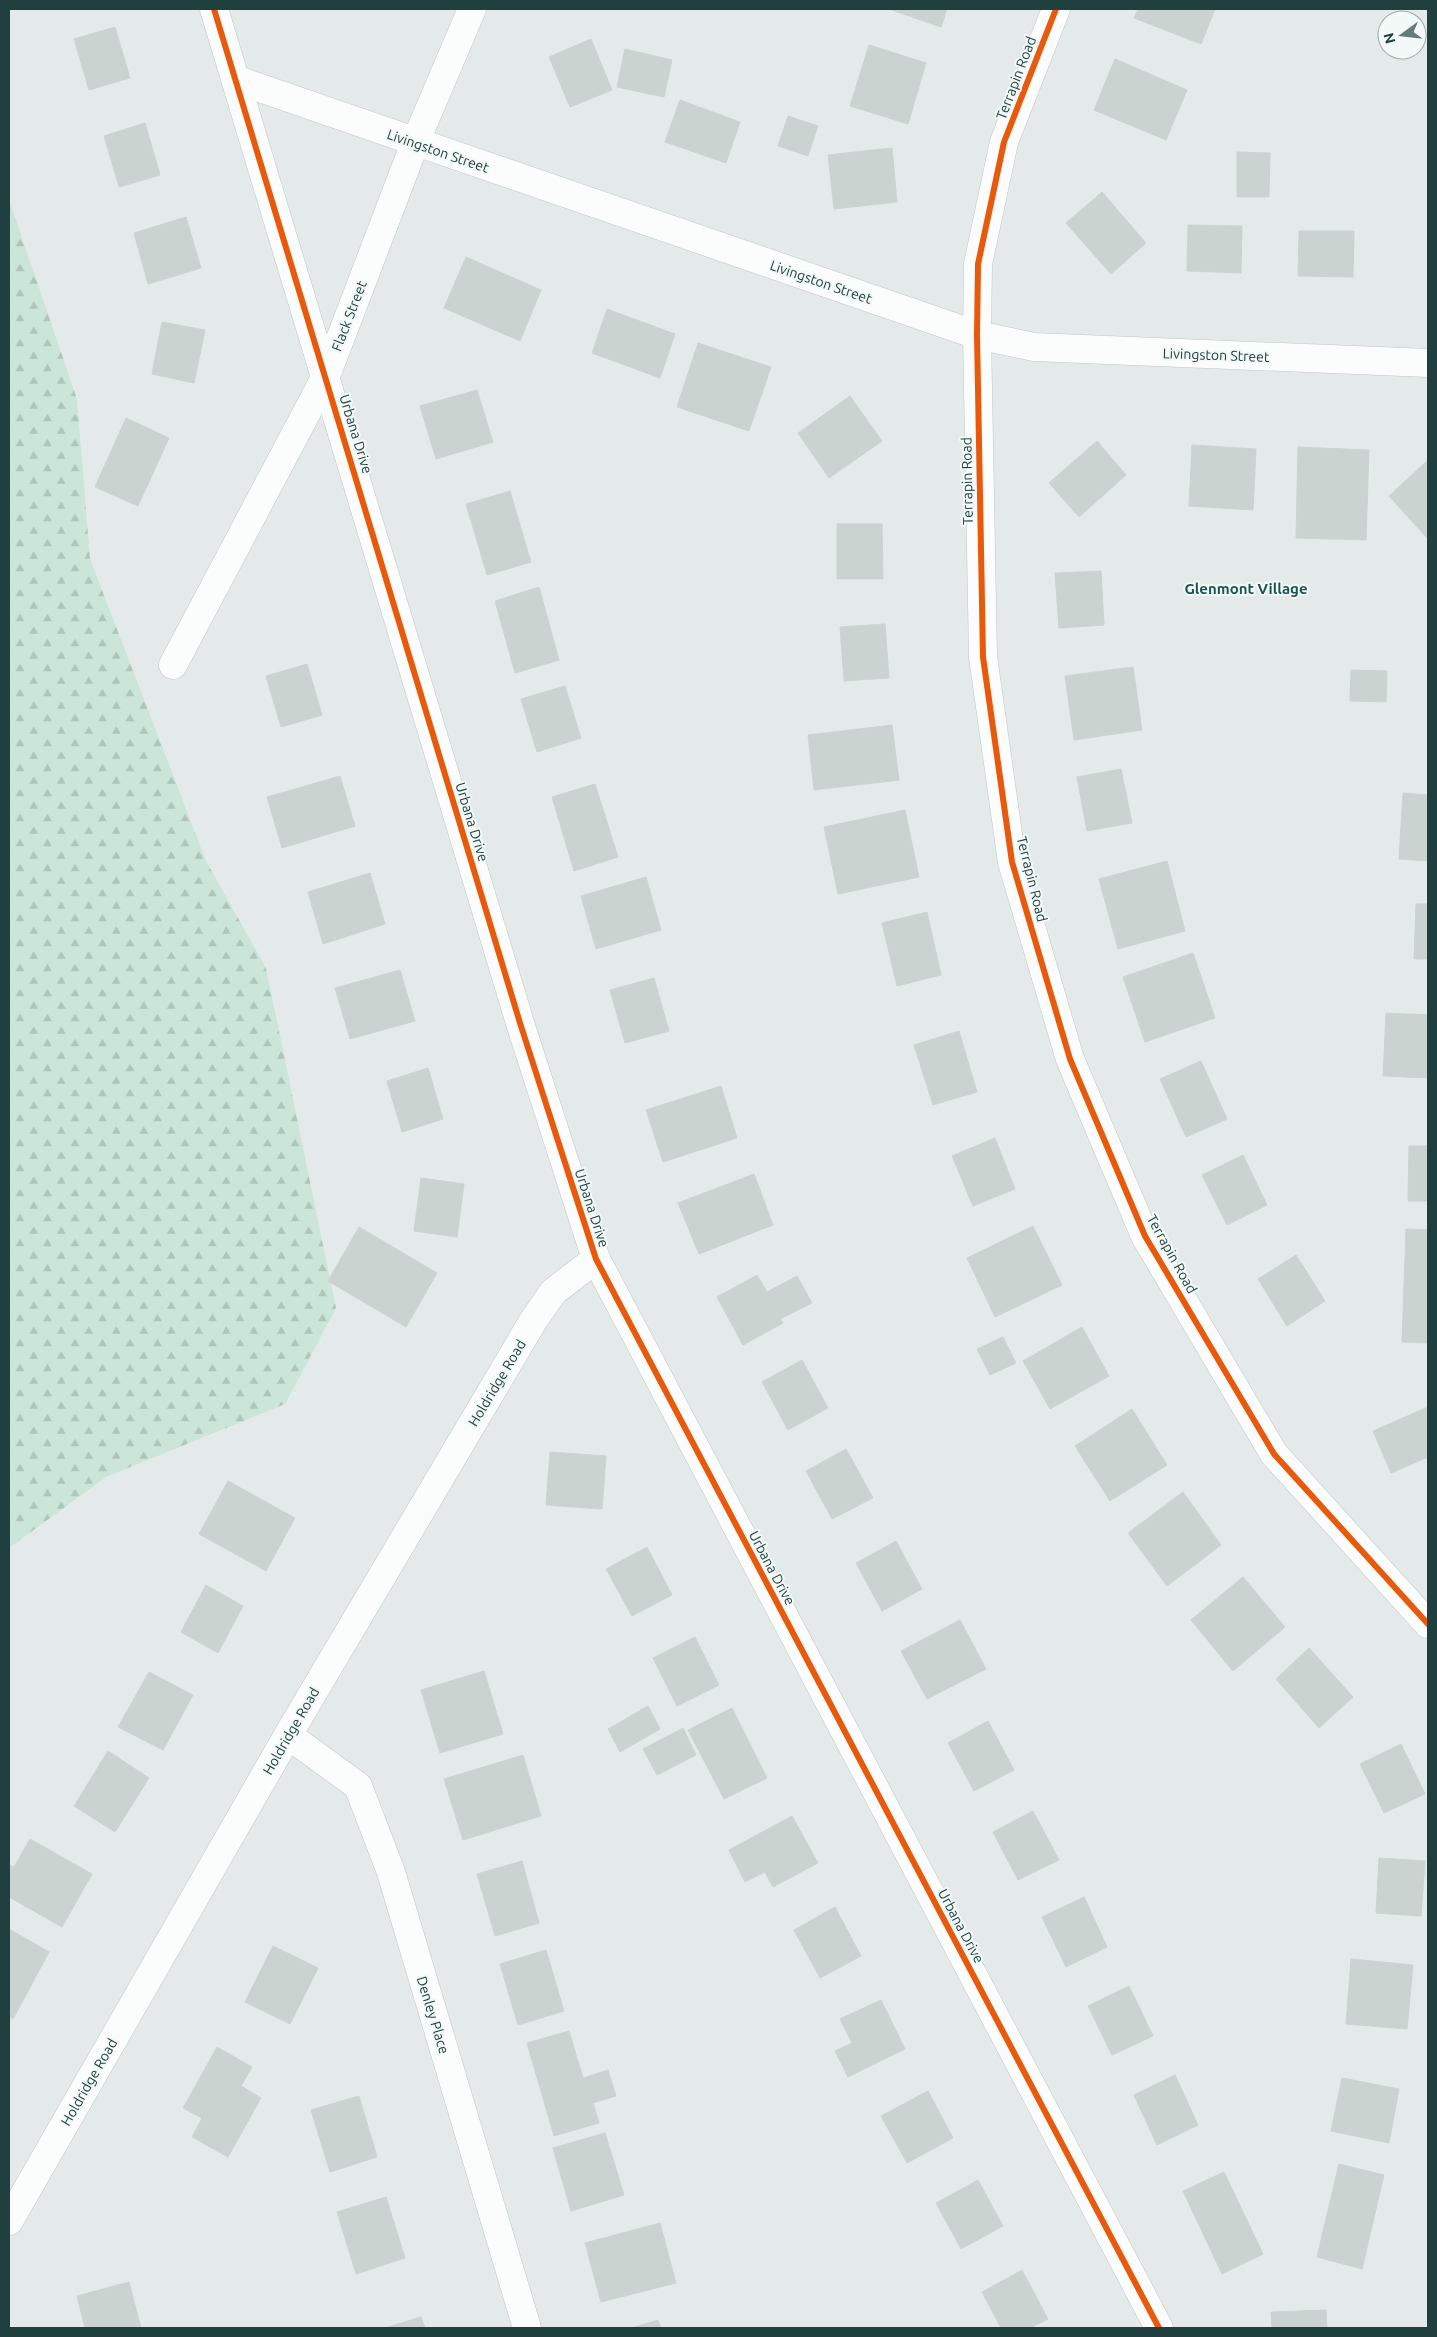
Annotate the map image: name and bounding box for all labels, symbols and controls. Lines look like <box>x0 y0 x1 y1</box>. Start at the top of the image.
north arrow <box>1377 10 1427 60</box>
text: N <box>1380 31 1399 45</box>
street label: Terrapin Road <box>993 34 1039 122</box>
street label: Livingston Street <box>385 126 492 176</box>
street label: Livingston Street <box>768 257 875 307</box>
street label: Flack Street <box>328 278 370 353</box>
street label: Livingston Street <box>1162 345 1270 365</box>
street label: Urbana Drive <box>336 393 376 475</box>
street label: Terrapin Road <box>958 437 976 525</box>
district label: Glenmont Village <box>1184 580 1308 597</box>
street label: Urbana Drive <box>452 781 492 863</box>
street label: Terrapin Road <box>1014 835 1050 923</box>
street label: Urbana Drive <box>572 1167 612 1249</box>
street label: Terrapin Road <box>1144 1212 1200 1296</box>
street label: Holdridge Road <box>465 1337 529 1429</box>
street label: Urbana Drive <box>746 1528 798 1608</box>
street label: Holdridge Road <box>260 1685 322 1777</box>
street label: Urbana Drive <box>935 1886 987 1966</box>
street label: Denley Place <box>414 1974 452 2056</box>
street label: Holdridge Road <box>58 2036 120 2128</box>

